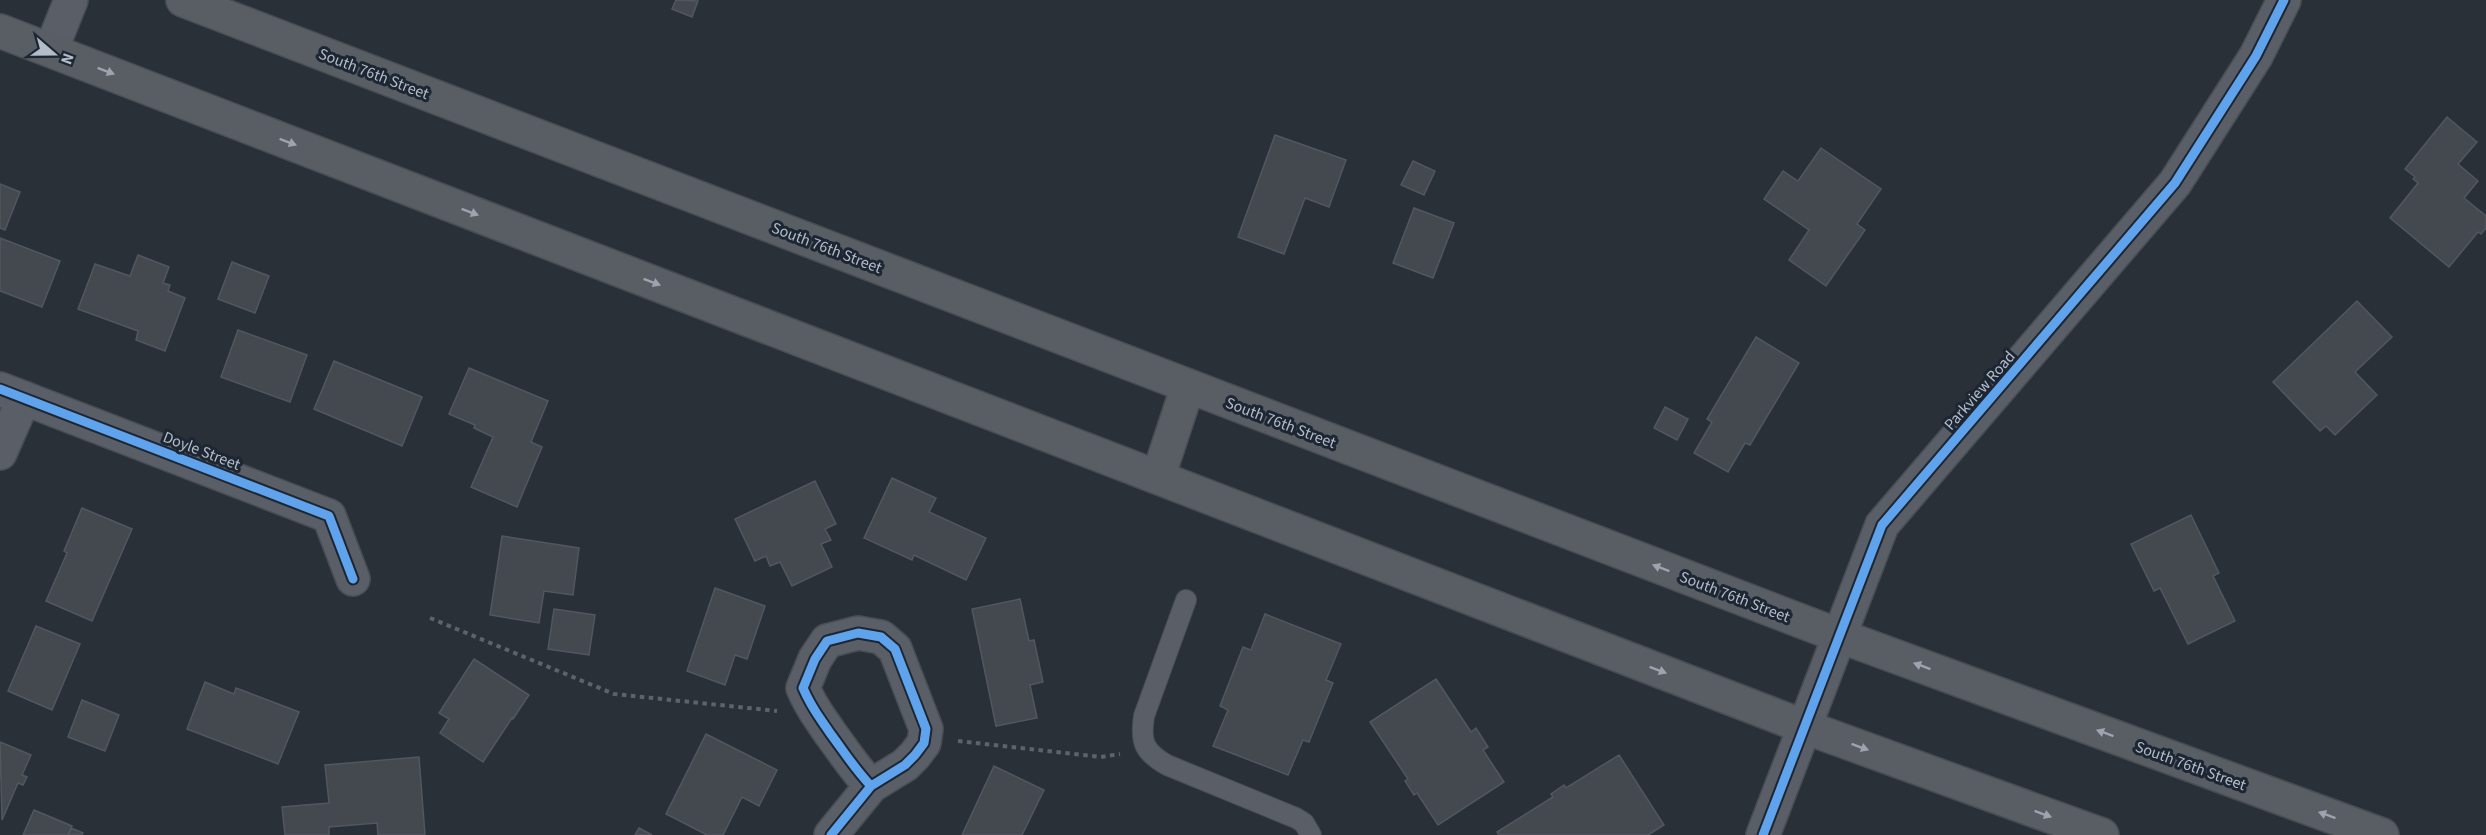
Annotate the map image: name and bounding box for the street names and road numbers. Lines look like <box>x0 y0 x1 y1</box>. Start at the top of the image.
street label: South 76th Street <box>315 43 433 105</box>
street label: South 76th Street <box>768 217 886 279</box>
street label: Parkview Road <box>1939 346 2020 435</box>
street label: South 76th Street <box>1222 392 1340 454</box>
street label: Doyle Street <box>160 426 244 476</box>
street label: South 76th Street <box>1676 566 1794 628</box>
street label: South 76th Street <box>2132 736 2250 796</box>

